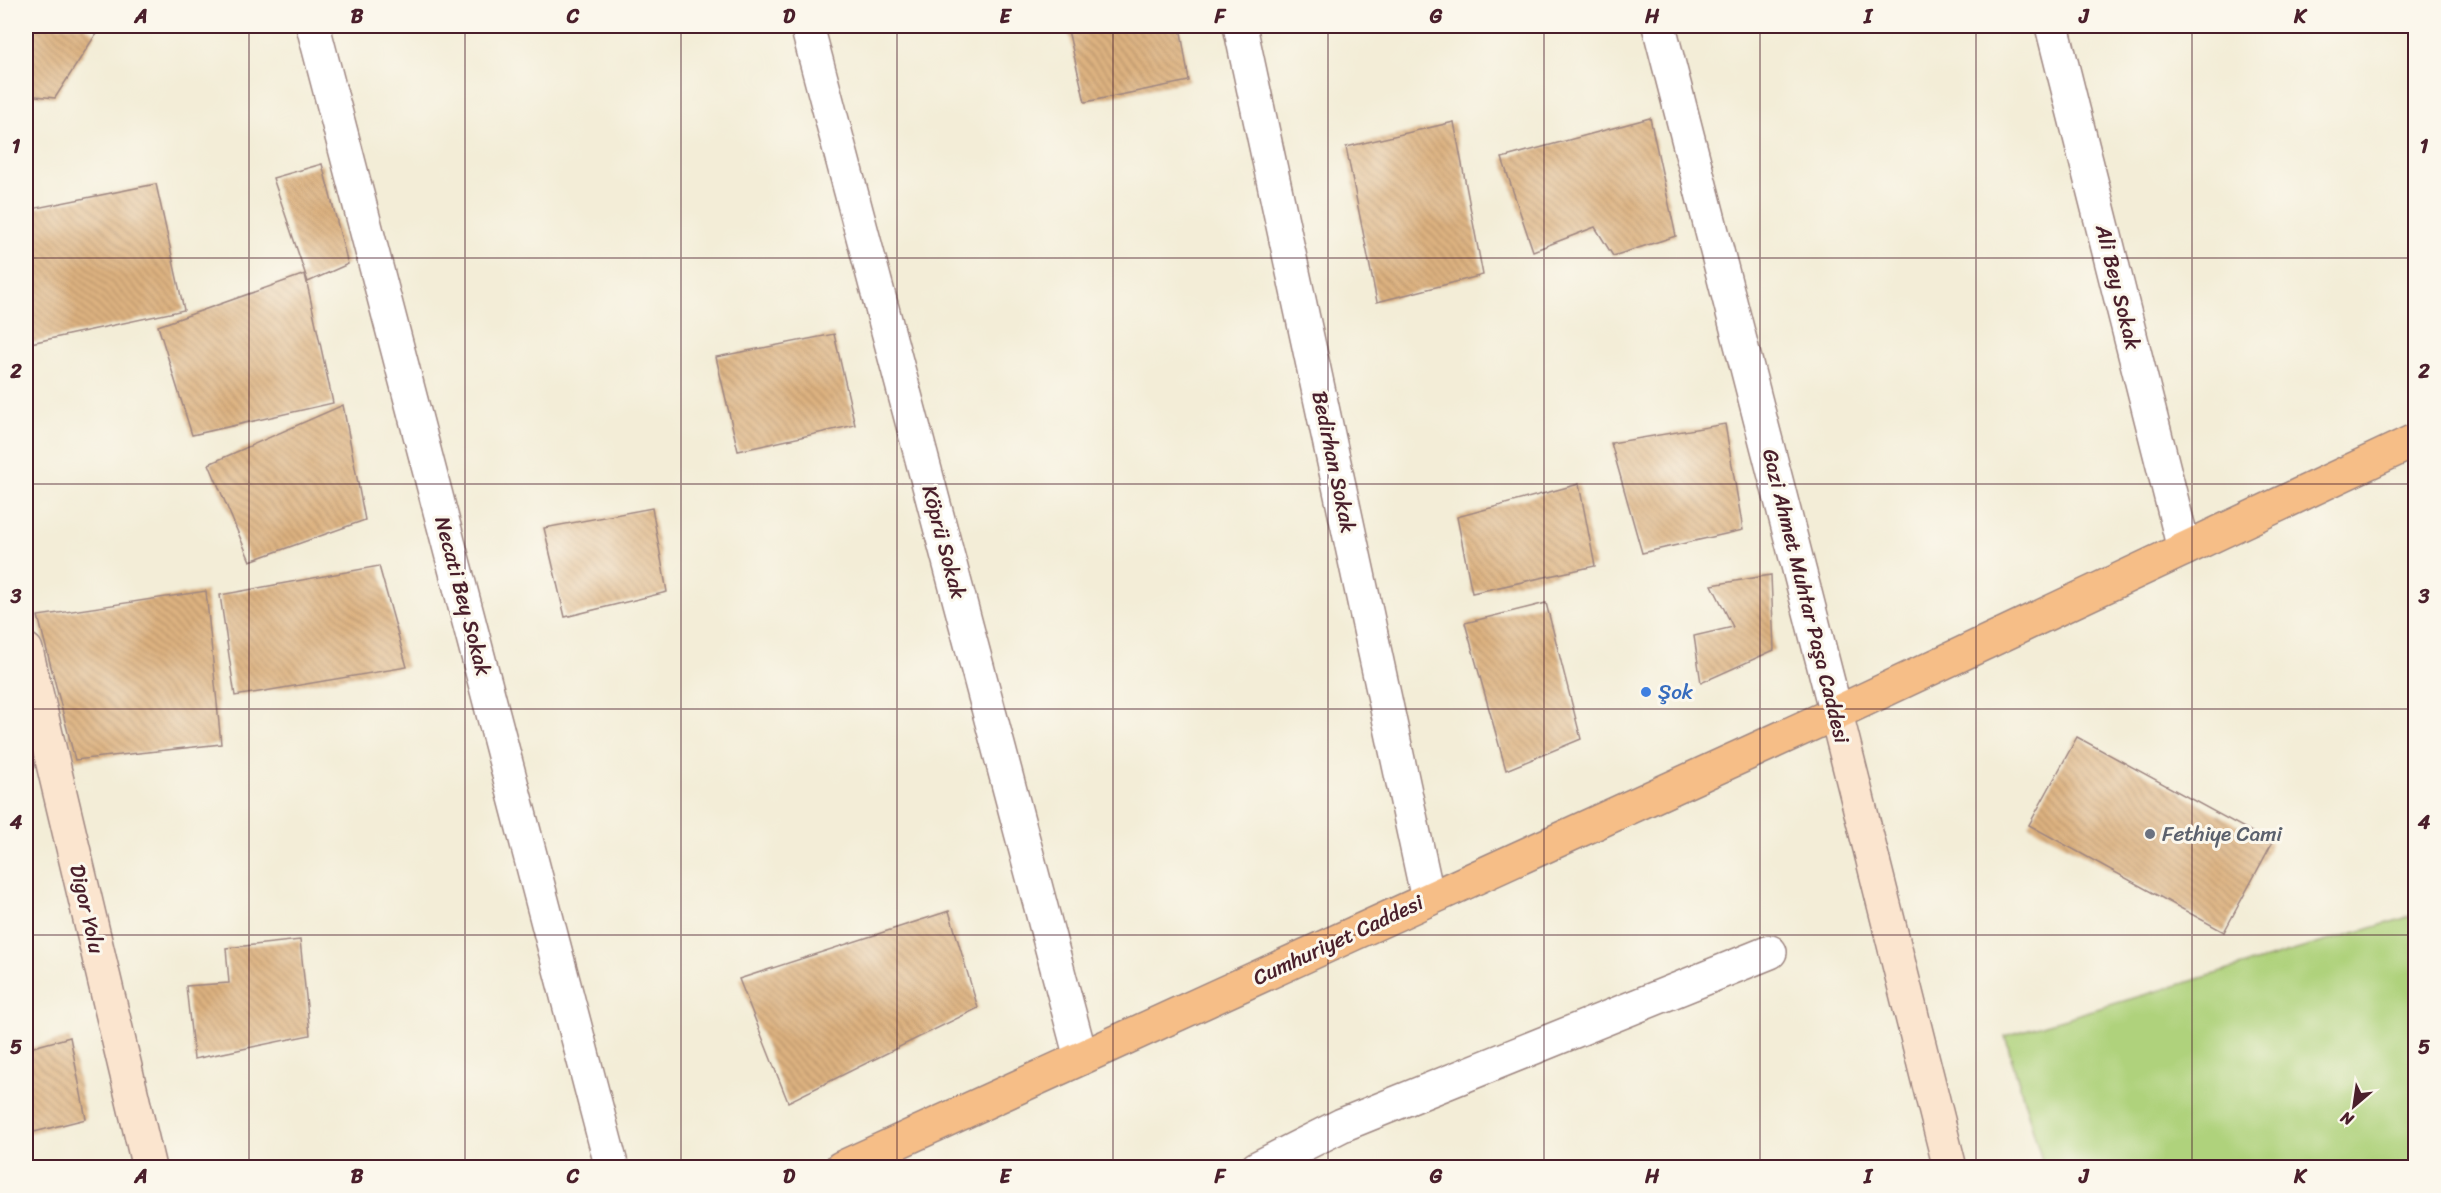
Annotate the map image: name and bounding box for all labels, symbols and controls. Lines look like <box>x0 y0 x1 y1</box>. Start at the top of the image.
text: A <box>133 0 148 34</box>
text: B <box>351 0 364 34</box>
text: C <box>566 0 580 34</box>
text: D <box>783 0 796 34</box>
text: E <box>999 0 1012 34</box>
text: F <box>1214 0 1227 34</box>
text: G <box>1429 0 1443 34</box>
text: H <box>1644 0 1660 34</box>
text: I <box>1863 0 1874 34</box>
text: J <box>2078 0 2090 34</box>
text: K <box>2293 0 2308 34</box>
text: 1 <box>12 129 21 164</box>
text: 1 <box>2420 129 2429 164</box>
street label: Ali Bey Sokak <box>2084 219 2152 354</box>
text: 2 <box>9 354 22 389</box>
text: 2 <box>2417 354 2430 389</box>
street label: Bedirhan Sokak <box>1300 387 1368 537</box>
street label: Gazi Ahmet Muhtar Paşa Caddesi <box>1751 445 1861 748</box>
street label: Köprü Sokak <box>911 481 978 604</box>
street label: Necati Bey Sokak <box>423 512 503 680</box>
text: 3 <box>10 579 22 614</box>
text: 3 <box>2418 579 2430 614</box>
place label: Şok <box>1658 673 1694 711</box>
marker: Şok <box>1639 685 1653 699</box>
text: 4 <box>9 805 23 840</box>
text: 4 <box>2417 805 2431 840</box>
place label: Fethiye Cami <box>2162 815 2283 853</box>
marker: Fethiye Cami <box>2143 827 2157 841</box>
street label: Digor Yolu <box>58 861 116 958</box>
street label: Cumhuriyet Caddesi <box>1246 883 1431 996</box>
text: 5 <box>10 1030 22 1065</box>
text: 5 <box>2418 1030 2430 1065</box>
north arrow <box>2324 1076 2384 1136</box>
text: N <box>2334 1103 2360 1135</box>
text: A <box>133 1159 148 1193</box>
text: B <box>351 1159 364 1193</box>
text: C <box>566 1159 580 1193</box>
text: D <box>783 1159 796 1193</box>
text: E <box>999 1159 1012 1193</box>
text: F <box>1214 1159 1227 1193</box>
text: G <box>1429 1159 1443 1193</box>
text: H <box>1644 1159 1660 1193</box>
text: I <box>1863 1159 1874 1193</box>
text: J <box>2078 1159 2090 1193</box>
text: K <box>2293 1159 2308 1193</box>

